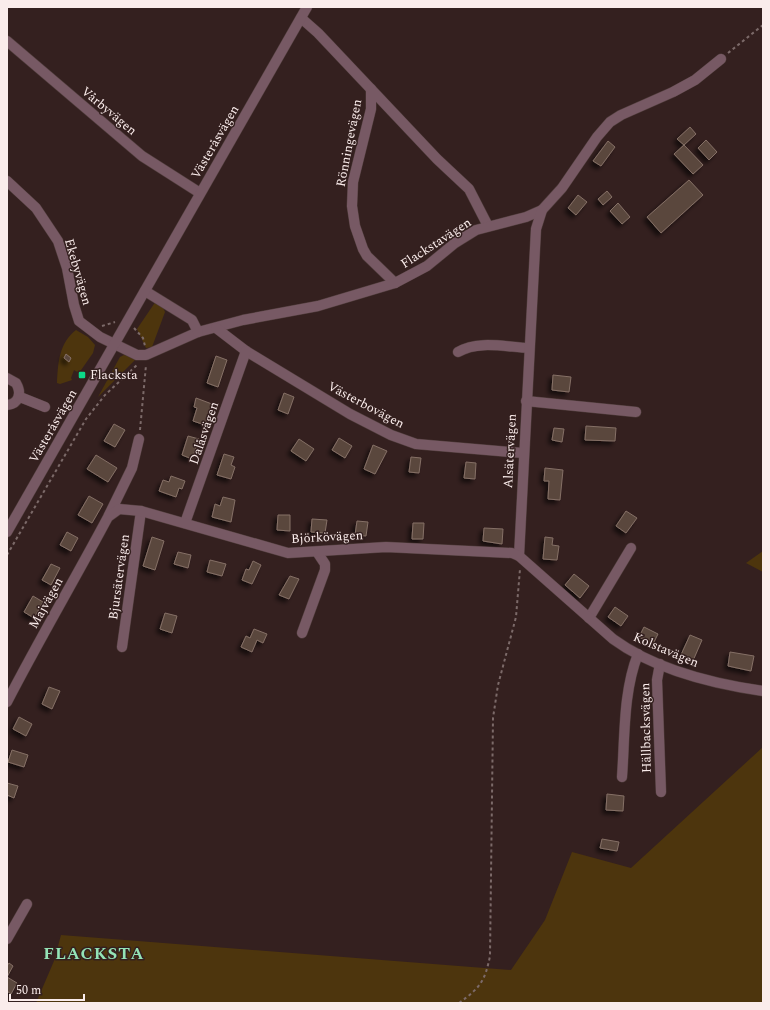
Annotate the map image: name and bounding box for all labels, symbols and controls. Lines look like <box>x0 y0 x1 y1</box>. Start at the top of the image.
street label: Vårbyvägen <box>77 82 142 141</box>
street label: Rönningevägen <box>331 97 367 189</box>
street label: Västeråsvägen <box>186 101 244 183</box>
street label: Flackstavägen <box>397 212 476 273</box>
street label: Ekebyvägen <box>59 236 97 308</box>
place label: Flacksta <box>90 365 138 385</box>
marker: Flacksta <box>77 370 87 380</box>
street label: Västerbovägen <box>324 376 408 434</box>
street label: Västeråsvägen <box>24 385 82 467</box>
street label: Dalåsvägen <box>184 398 224 467</box>
street label: Alsätervägen <box>498 413 522 489</box>
street label: Björkövägen <box>290 525 364 549</box>
street label: Bjursätervägen <box>103 532 135 621</box>
street label: Majvägen <box>24 573 69 632</box>
street label: Kolstavägen <box>630 627 702 673</box>
street label: Hällbacksvägen <box>635 682 657 773</box>
district label: FLACKSTA <box>43 941 145 967</box>
scale bar <box>10 976 84 1002</box>
text: 50 m <box>16 981 41 1000</box>

